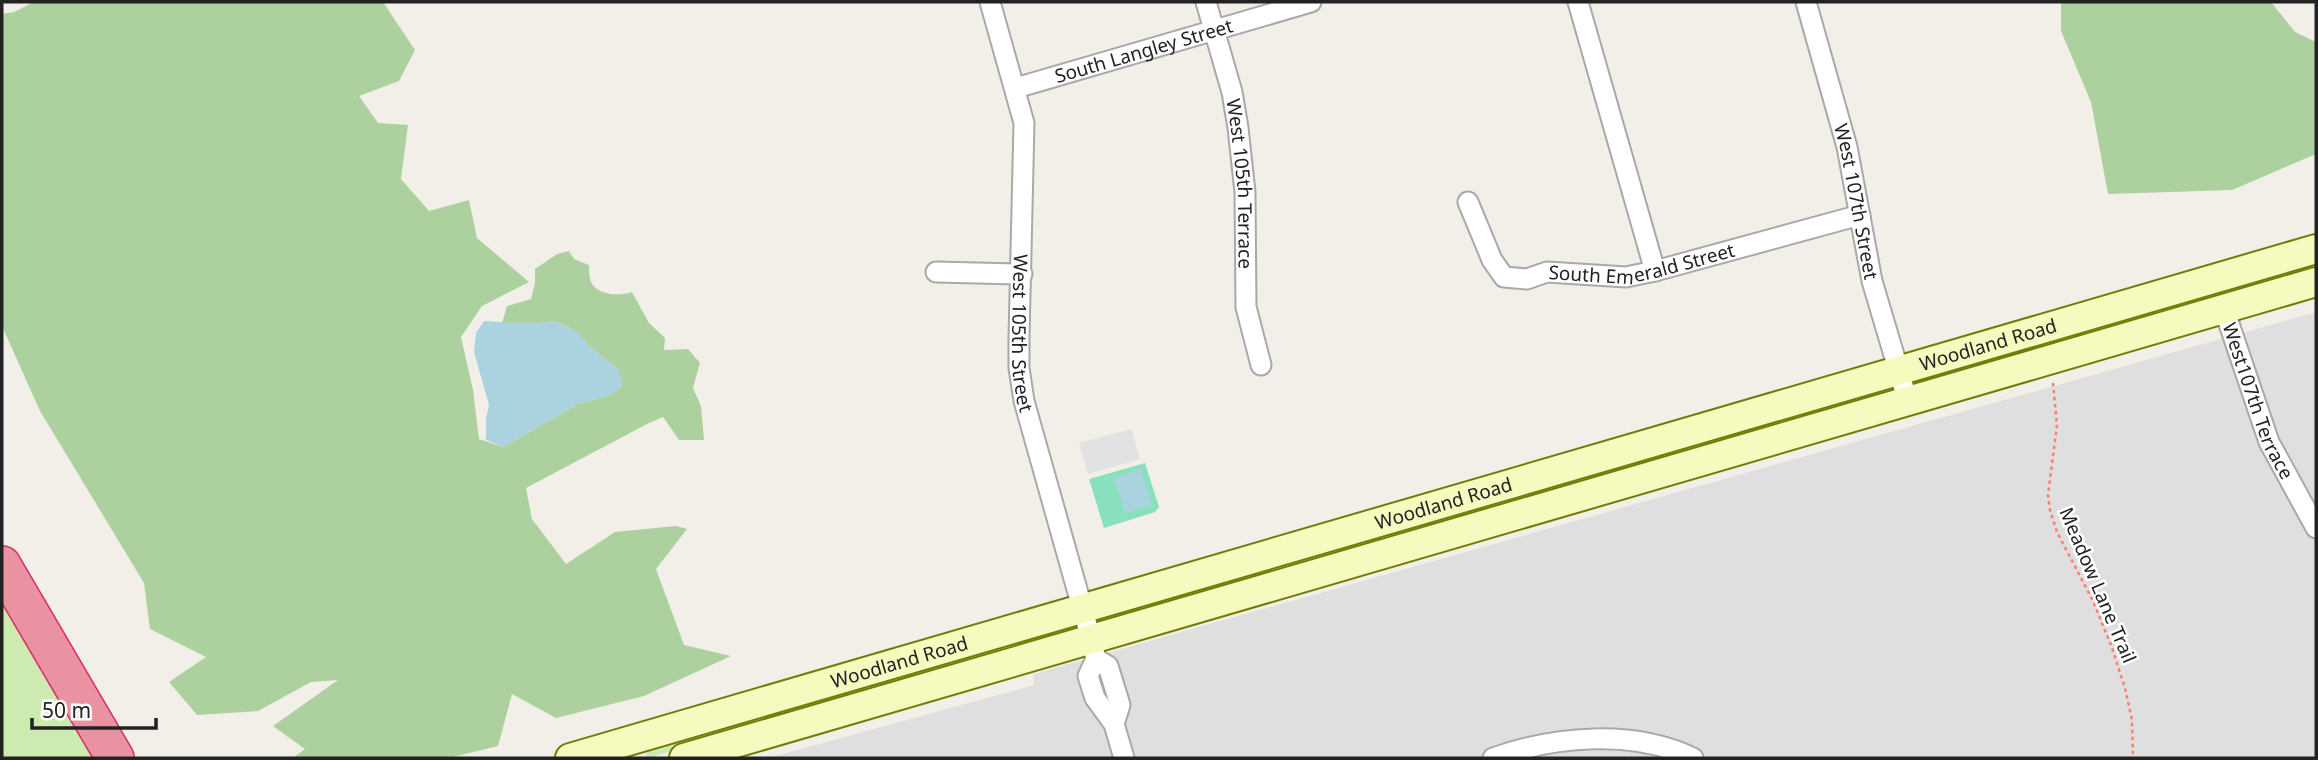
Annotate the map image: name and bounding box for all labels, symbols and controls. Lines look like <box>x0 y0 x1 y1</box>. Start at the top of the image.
street label: South Langley Street <box>1052 12 1236 89</box>
street label: West 105th Terrace <box>1220 97 1259 269</box>
street label: West 107th Street <box>1828 121 1884 282</box>
street label: South Emerald Street <box>1548 237 1738 290</box>
street label: West 105th Street <box>1006 254 1040 415</box>
street label: Woodland Road <box>1916 312 2060 377</box>
street label: West107th Terrace <box>2216 319 2300 484</box>
street label: Woodland Road <box>1372 471 1515 536</box>
street label: Meadow Lane Trail <box>2053 503 2143 667</box>
street label: Woodland Road <box>828 630 971 694</box>
scale bar <box>32 686 156 730</box>
text: 50 m <box>42 696 91 724</box>

